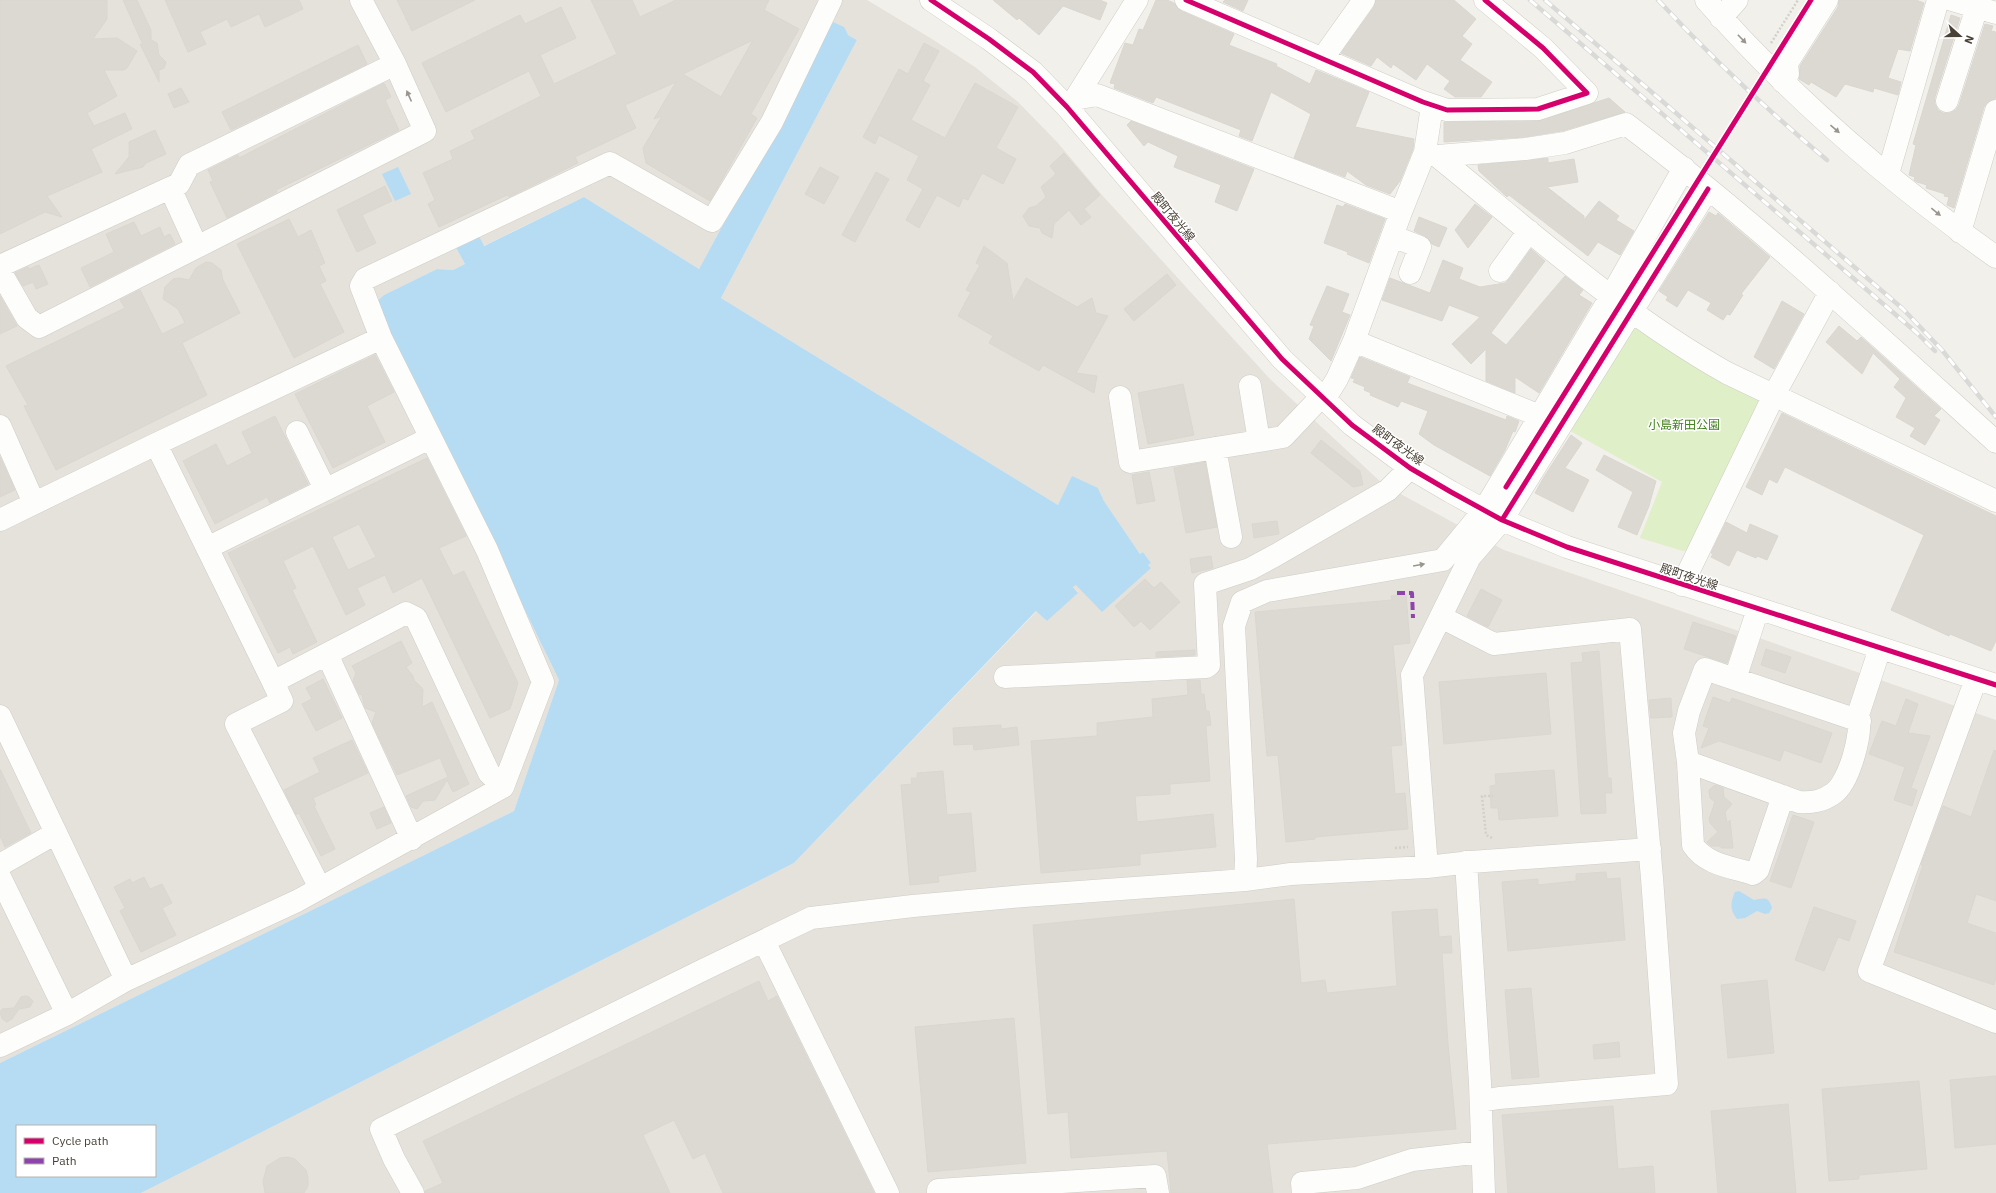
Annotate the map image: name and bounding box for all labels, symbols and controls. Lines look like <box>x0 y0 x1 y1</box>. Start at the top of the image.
north arrow <box>1940 16 1980 56</box>
text: N <box>1961 33 1977 46</box>
one-way arrow <box>1737 34 1747 44</box>
one-way arrow <box>406 89 412 101</box>
one-way arrow <box>1830 125 1841 134</box>
street label: 殿町夜光線 <box>1148 189 1198 244</box>
one-way arrow <box>1930 208 1941 216</box>
park label: 小島新田公園 <box>1648 417 1720 432</box>
street label: 殿町夜光線 <box>1370 421 1427 468</box>
street label: 殿町夜光線 <box>1658 560 1720 593</box>
one-way arrow <box>1413 561 1425 567</box>
legend <box>16 1125 156 1177</box>
text: Cycle path <box>52 1133 109 1148</box>
text: Path <box>52 1153 77 1168</box>

